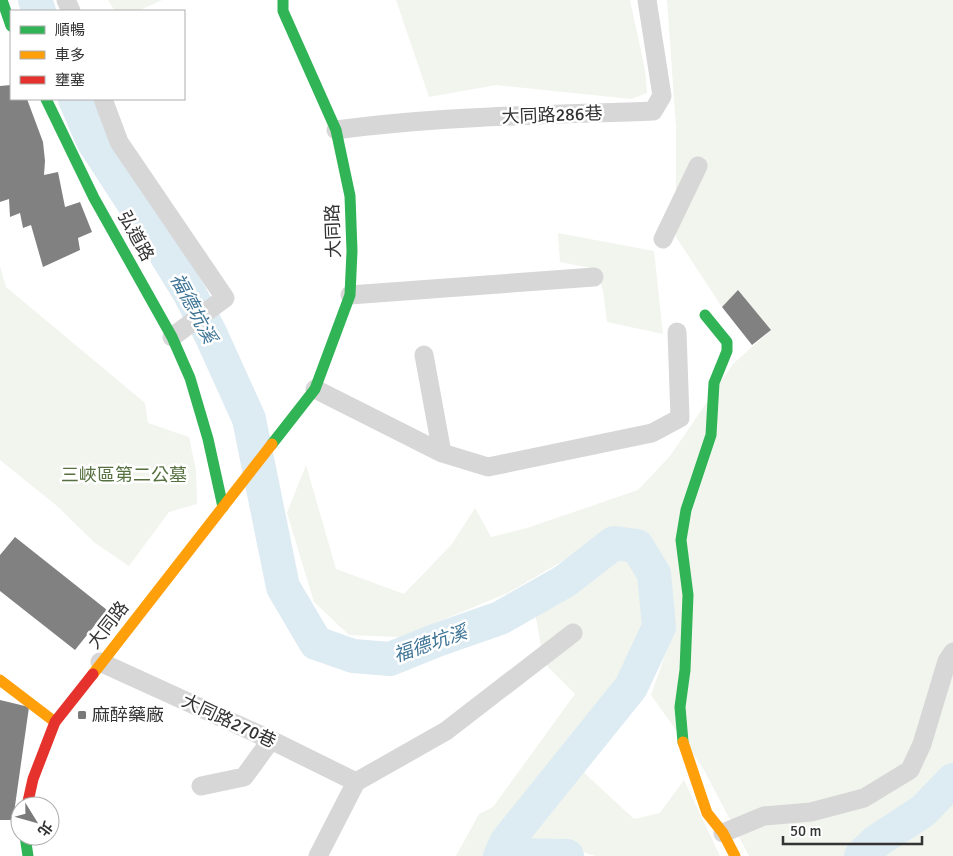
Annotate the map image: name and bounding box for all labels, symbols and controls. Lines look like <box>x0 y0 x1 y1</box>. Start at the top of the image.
legend <box>10 10 185 100</box>
text: 順暢 <box>55 21 85 39</box>
text: 車多 <box>55 46 85 64</box>
text: 壅塞 <box>55 71 85 89</box>
street label: 大同路286巷 <box>501 102 603 128</box>
street label: 大同路 <box>321 204 345 258</box>
street label: 弘道路 <box>113 207 159 265</box>
water label: 福德坑溪 <box>165 269 223 350</box>
park label: 三峽區第二公墓 <box>61 464 187 486</box>
street label: 大同路 <box>83 597 133 653</box>
water label: 福德坑溪 <box>390 619 473 668</box>
street label: 大同路270巷 <box>179 690 279 752</box>
place label: 麻醉藥廠 <box>92 704 164 726</box>
marker: 麻醉藥廠 <box>76 709 88 721</box>
north arrow <box>10 796 60 846</box>
scale bar <box>783 814 922 846</box>
text: 北 <box>34 818 56 839</box>
text: 50 m <box>790 822 821 840</box>

